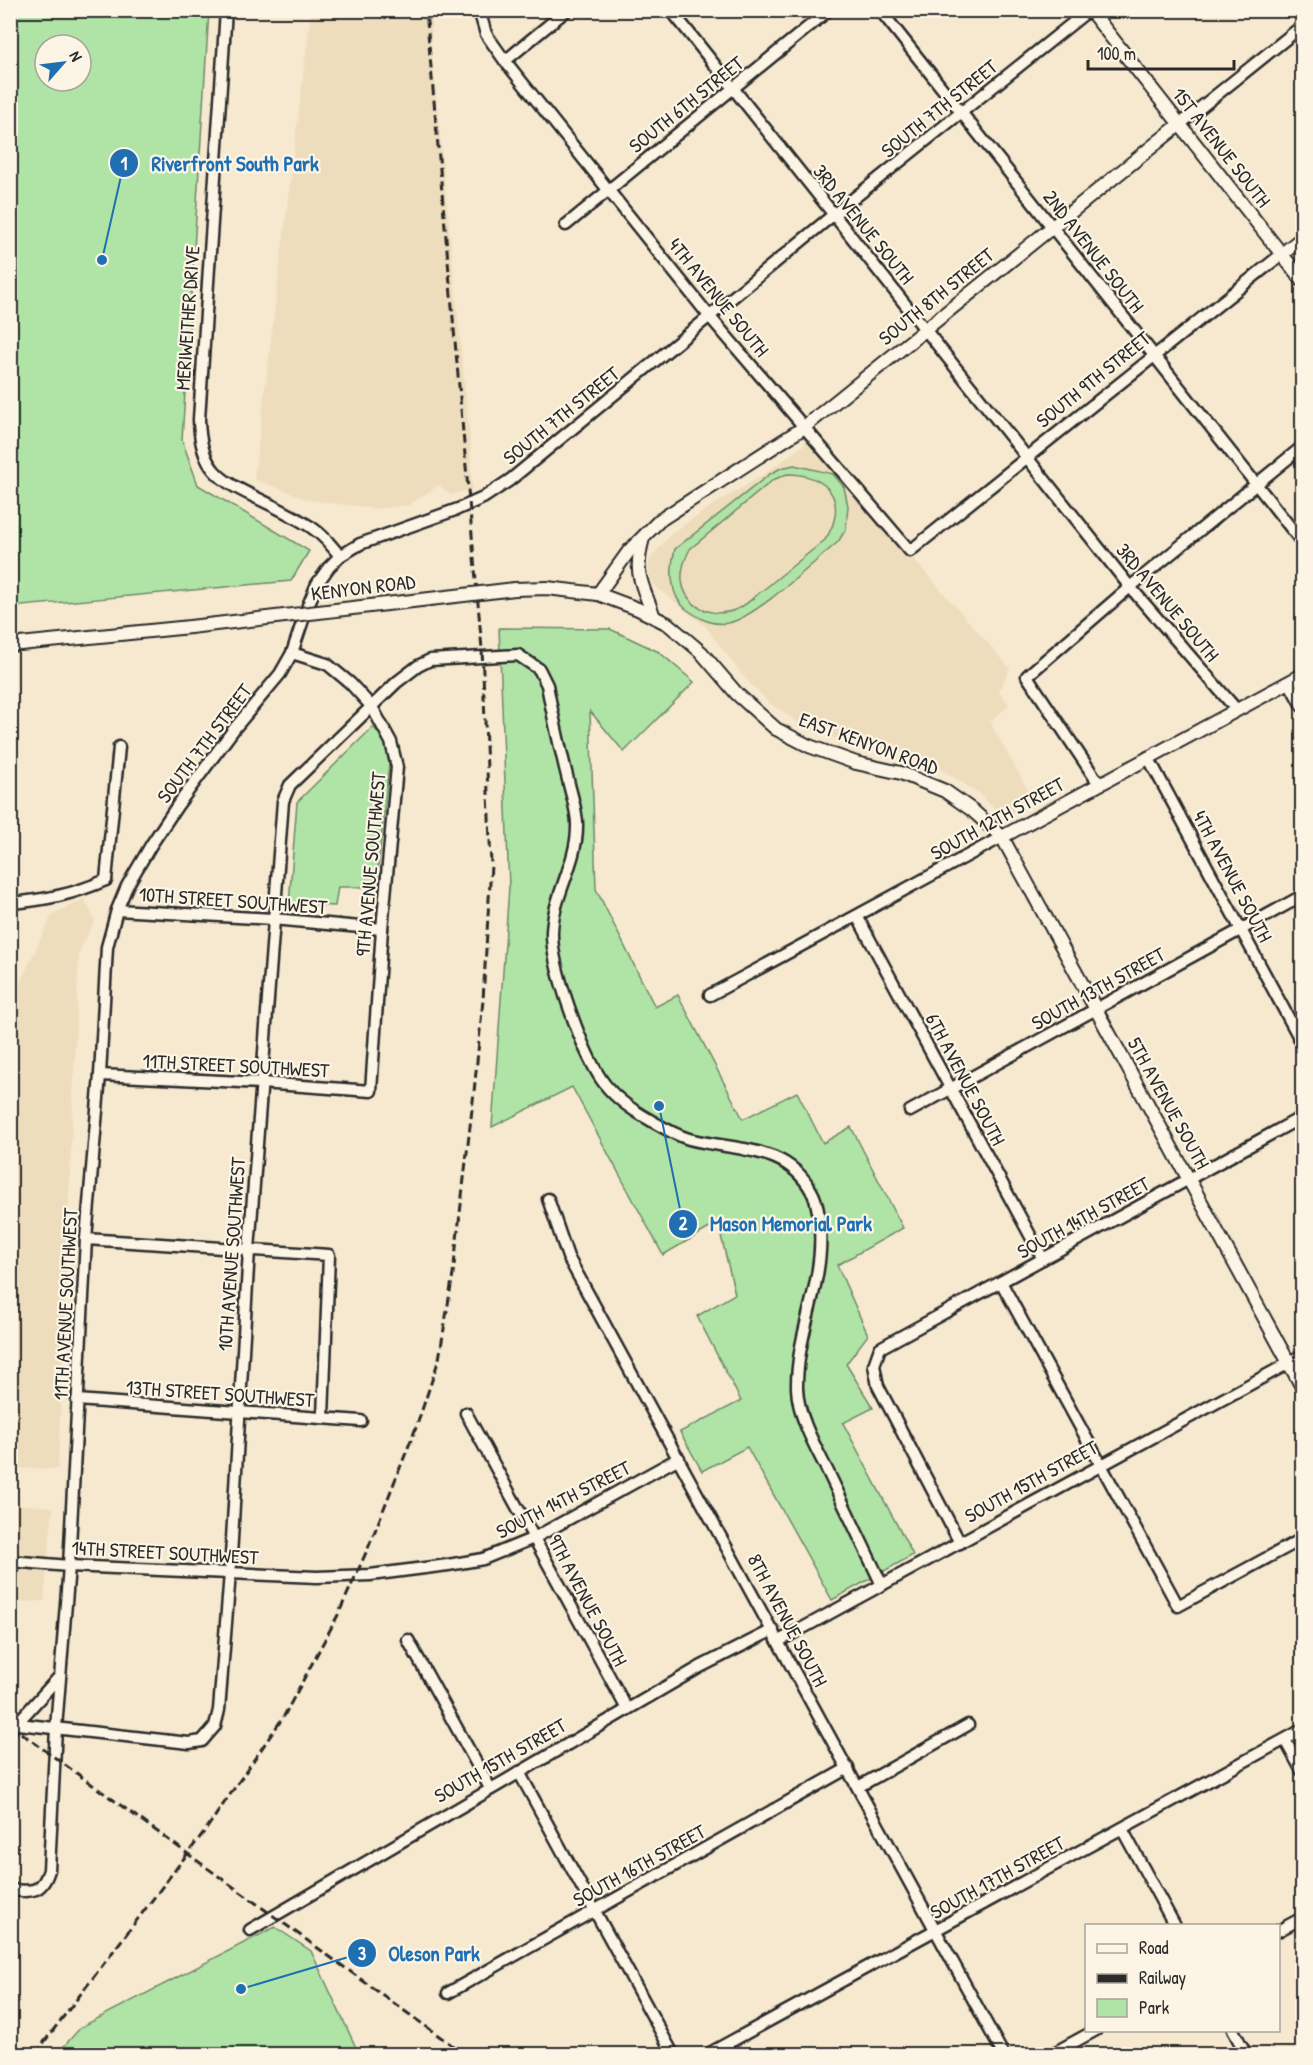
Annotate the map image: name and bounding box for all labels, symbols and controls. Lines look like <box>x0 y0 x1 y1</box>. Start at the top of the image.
north arrow <box>33 33 93 93</box>
scale bar <box>1088 33 1234 71</box>
text: 100 m <box>1097 41 1136 66</box>
text: N <box>65 47 88 65</box>
street label: SOUTH 6TH STREET <box>623 49 750 159</box>
street label: SOUTH 7TH STREET <box>875 52 1003 163</box>
street label: 1ST AVENUE SOUTH <box>1167 81 1277 213</box>
callout: Riverfront South Park <box>109 144 331 183</box>
text: Riverfront South Park <box>151 149 319 178</box>
text: 1 <box>121 151 128 176</box>
street label: 3RD AVENUE SOUTH <box>807 158 921 290</box>
street label: 2ND AVENUE SOUTH <box>1037 184 1151 318</box>
street label: 4TH AVENUE SOUTH <box>663 232 775 362</box>
street label: SOUTH 8TH STREET <box>873 241 1000 351</box>
street label: MERIWEITHER DRIVE <box>168 245 206 391</box>
street label: SOUTH 9TH STREET <box>1030 324 1156 434</box>
street label: SOUTH 7TH STREET <box>497 359 625 470</box>
street label: 3RD AVENUE SOUTH <box>1110 537 1226 667</box>
street label: KENYON ROAD <box>309 567 417 607</box>
street label: SOUTH 7TH STREET <box>150 677 258 808</box>
street label: EAST KENYON ROAD <box>796 705 943 781</box>
street label: 9TH AVENUE SOUTHWEST <box>348 770 392 957</box>
street label: SOUTH 12TH STREET <box>925 770 1069 866</box>
street label: 4TH AVENUE SOUTH <box>1187 805 1279 947</box>
street label: 10TH STREET SOUTHWEST <box>138 880 329 920</box>
street label: SOUTH 13TH STREET <box>1026 940 1170 1036</box>
street label: 6TH AVENUE SOUTH <box>920 1008 1012 1150</box>
street label: 5TH AVENUE SOUTH <box>1122 1032 1216 1174</box>
street label: 11TH STREET SOUTHWEST <box>142 1047 331 1083</box>
street label: 10TH AVENUE SOUTHWEST <box>211 1156 251 1352</box>
street label: SOUTH 14TH STREET <box>1012 1169 1155 1265</box>
callout: Mason Memorial Park <box>668 1205 884 1244</box>
street label: 11TH AVENUE SOUTHWEST <box>46 1207 84 1401</box>
text: Mason Memorial Park <box>710 1209 872 1238</box>
text: 2 <box>679 1211 688 1236</box>
street label: 13TH STREET SOUTHWEST <box>125 1373 316 1413</box>
street label: SOUTH 15TH STREET <box>960 1433 1103 1529</box>
street label: SOUTH 14TH STREET <box>491 1453 635 1544</box>
street label: 9TH AVENUE SOUTH <box>542 1529 634 1671</box>
street label: 14TH STREET SOUTHWEST <box>71 1534 260 1570</box>
street label: 8TH AVENUE SOUTH <box>742 1549 834 1691</box>
street label: SOUTH 15TH STREET <box>429 1711 572 1809</box>
street label: SOUTH 16TH STREET <box>568 1817 711 1913</box>
street label: SOUTH 17TH STREET <box>925 1829 1070 1925</box>
legend <box>1085 1924 1280 2032</box>
callout: Oleson Park <box>347 1934 492 1973</box>
text: Road <box>1139 1935 1169 1960</box>
text: Oleson Park <box>388 1939 480 1968</box>
text: 3 <box>358 1941 366 1966</box>
text: Railway <box>1139 1965 1186 1990</box>
text: Park <box>1139 1995 1170 2020</box>

